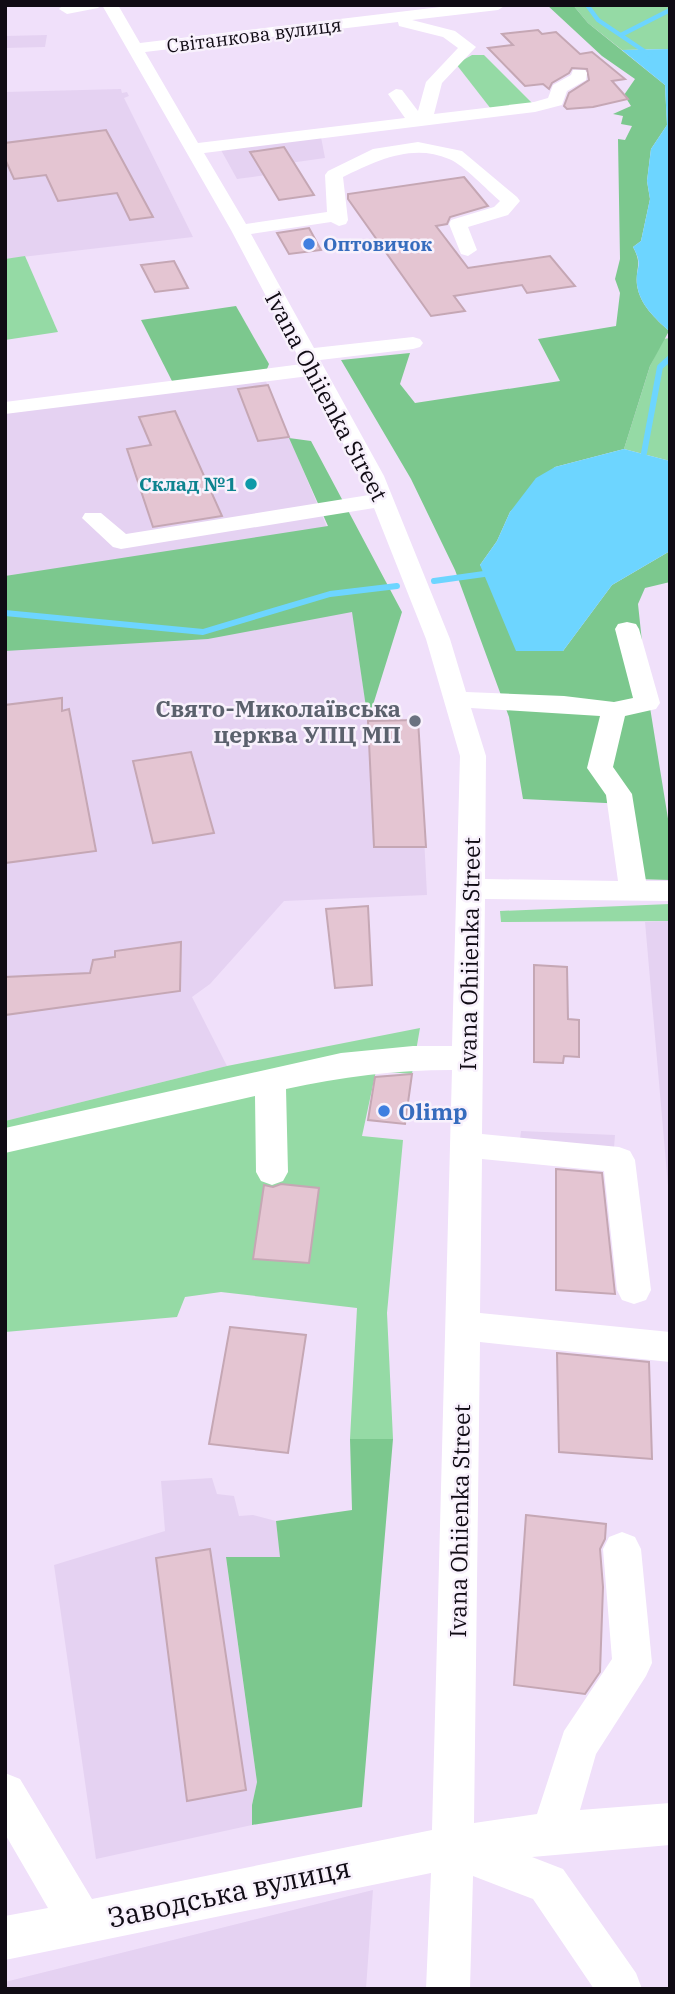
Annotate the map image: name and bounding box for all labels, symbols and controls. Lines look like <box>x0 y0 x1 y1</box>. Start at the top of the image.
street label: Світанкова вулиця <box>165 12 343 58</box>
place label: Оптовичок <box>323 232 432 256</box>
marker: Оптовичок <box>301 236 317 252</box>
street label: Ivana Ohiienka Street <box>259 286 395 506</box>
place label: Склад №1 <box>139 472 237 496</box>
marker: Склад №1 <box>243 476 259 492</box>
place label: Свято-Миколаївська церква УПЦ МП <box>155 693 401 749</box>
marker: Свято-Миколаївська церква УПЦ МП <box>407 713 423 729</box>
street label: Ivana Ohiienka Street <box>452 837 486 1071</box>
place label: Olimp <box>398 1096 468 1126</box>
marker: Olimp <box>376 1103 392 1119</box>
street label: Ivana Ohiienka Street <box>442 1404 476 1638</box>
street label: Заводська вулиця <box>104 1848 354 1936</box>

